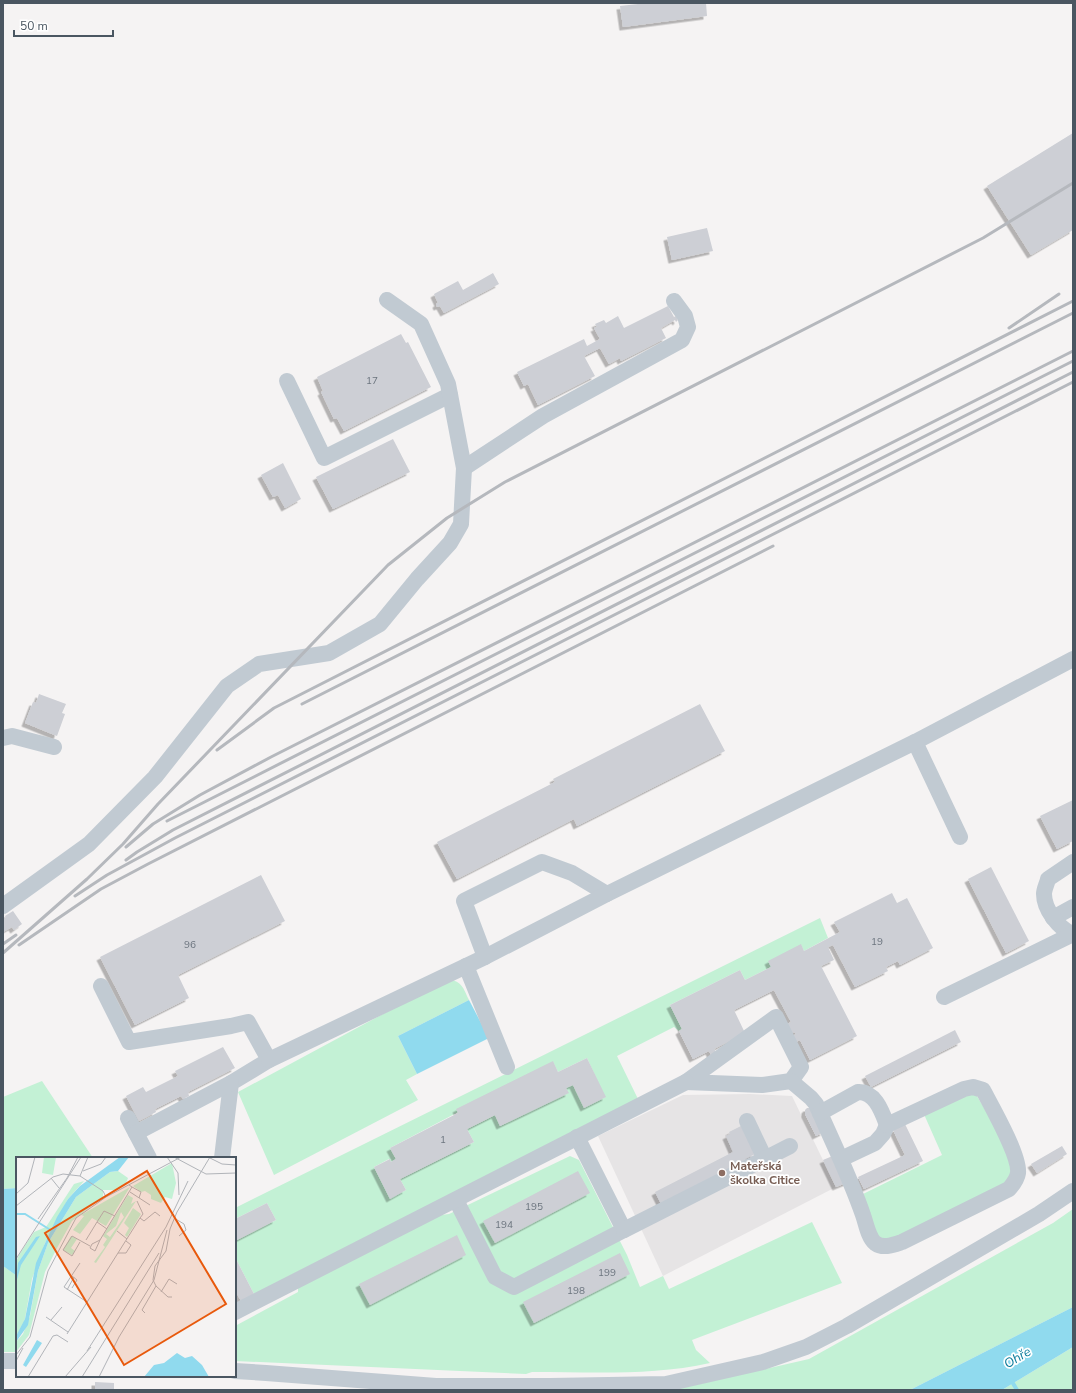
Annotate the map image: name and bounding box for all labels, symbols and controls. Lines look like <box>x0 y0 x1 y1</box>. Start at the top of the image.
scale bar <box>14 12 113 38</box>
text: 50 m <box>20 18 48 34</box>
house number: 17 <box>366 374 378 388</box>
house number: 19 <box>871 935 883 949</box>
house number: 96 <box>184 938 196 952</box>
house number: 1 <box>440 1133 446 1147</box>
inset map <box>16 1157 236 1377</box>
place label: Mateřská školka Citice <box>730 1158 801 1188</box>
marker: Mateřská školka Citice <box>717 1168 727 1178</box>
house number: 195 <box>525 1200 543 1214</box>
house number: 194 <box>495 1218 513 1232</box>
house number: 199 <box>598 1266 616 1280</box>
house number: 198 <box>567 1284 585 1298</box>
water label: Ohře <box>1001 1343 1035 1373</box>

